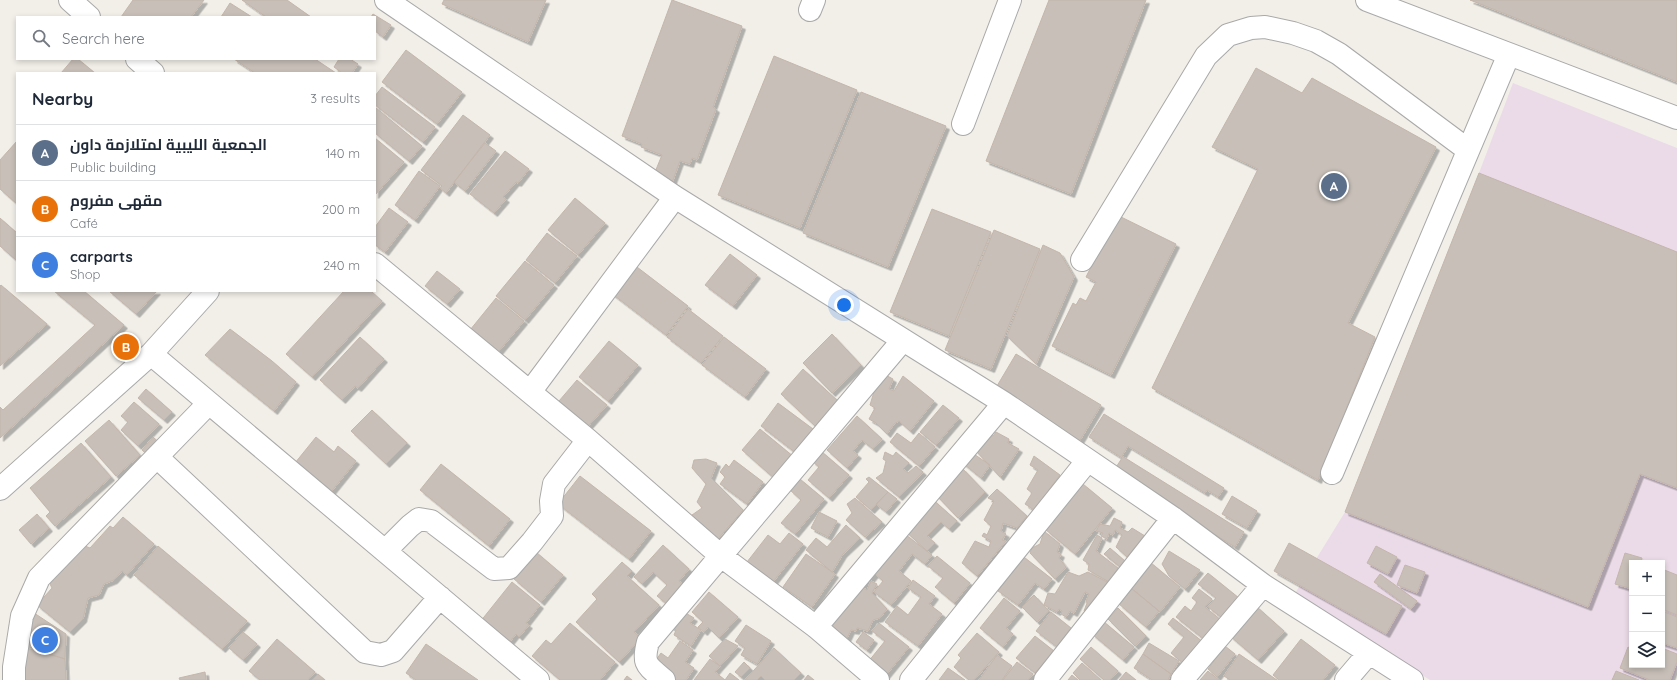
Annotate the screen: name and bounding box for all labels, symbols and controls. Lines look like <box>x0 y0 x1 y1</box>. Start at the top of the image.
search box <box>16 16 376 60</box>
icon: search <box>30 27 52 49</box>
text: Search here <box>62 29 145 48</box>
text: Nearby <box>32 88 93 109</box>
text: 3 results <box>310 90 360 106</box>
text: الجمعية الليبية لمتلازمة داون <box>70 135 267 154</box>
text: A <box>41 145 49 161</box>
text: 140 m <box>325 145 360 161</box>
text: Public building <box>70 159 156 175</box>
pin: A <box>1321 171 1347 201</box>
text: مقهى مفروم <box>70 191 162 210</box>
text: B <box>41 201 49 217</box>
text: 200 m <box>322 201 360 217</box>
text: Café <box>70 215 98 231</box>
text: carparts <box>70 247 133 266</box>
text: C <box>41 257 49 273</box>
text: 240 m <box>323 257 360 273</box>
text: Shop <box>70 266 100 282</box>
your location <box>834 295 854 315</box>
pin: B <box>113 332 139 362</box>
map controls <box>1629 560 1665 668</box>
button: + <box>1629 560 1665 596</box>
button: − <box>1629 596 1665 632</box>
pin: C <box>32 625 58 655</box>
button: layers <box>1629 632 1665 668</box>

